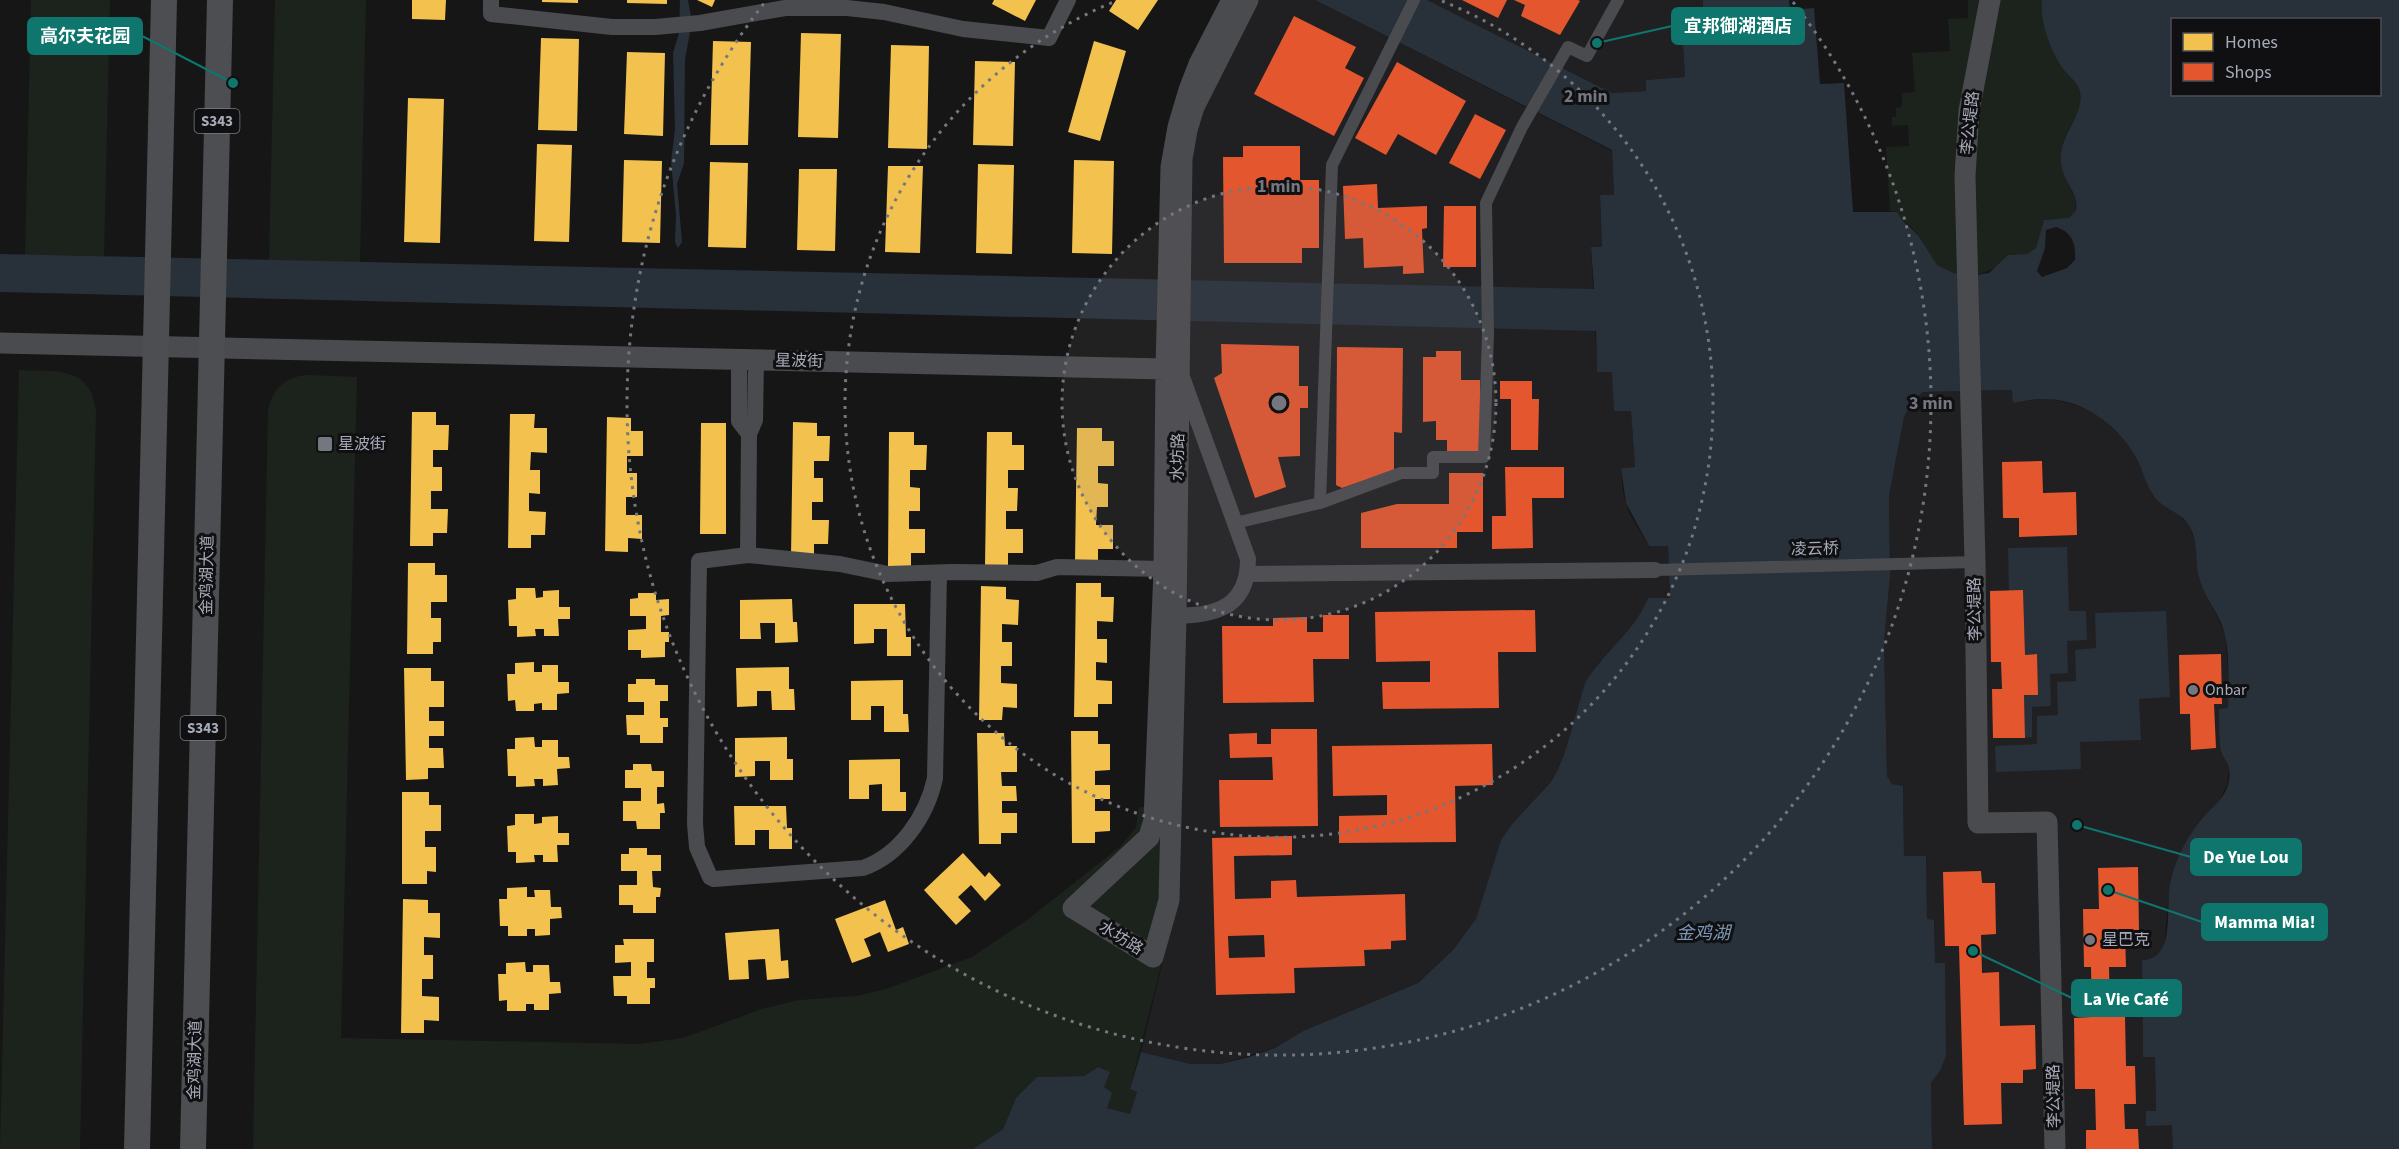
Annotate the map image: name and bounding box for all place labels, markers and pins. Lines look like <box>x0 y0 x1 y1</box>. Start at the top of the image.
callout: 宜邦御湖酒店 <box>1672 8 1804 44</box>
callout: 高尔夫花园 <box>28 18 142 54</box>
centre of rings <box>1269 393 1289 413</box>
place label: 星波街 <box>338 433 386 455</box>
marker: 星波街 <box>316 435 334 453</box>
place label: Onbar <box>2205 679 2247 701</box>
marker: Onbar <box>2186 683 2200 697</box>
callout: De Yue Lou <box>2191 839 2301 875</box>
callout: Mamma Mia! <box>2202 904 2327 940</box>
place label: 星巴克 <box>2102 929 2150 951</box>
marker: 星巴克 <box>2083 933 2097 947</box>
callout: La Vie Café <box>2072 980 2181 1016</box>

